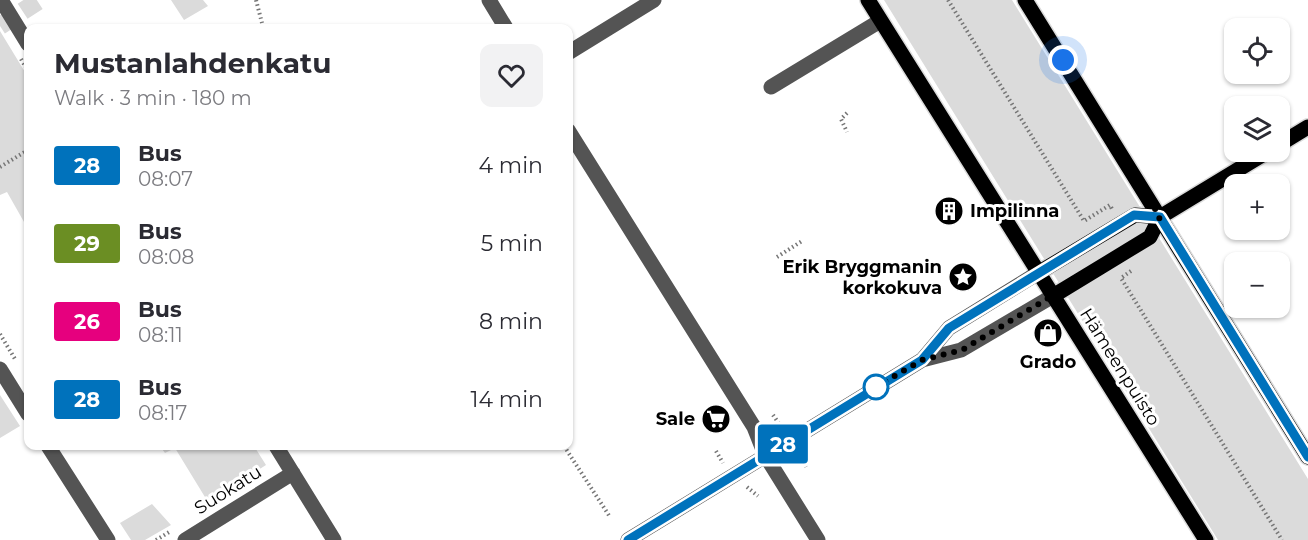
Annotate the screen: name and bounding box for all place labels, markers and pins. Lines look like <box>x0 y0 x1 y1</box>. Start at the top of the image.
building icon: Impilinna <box>933 195 965 227</box>
place label: Impilinna <box>970 200 1059 222</box>
place label: Erik Bryggmanin korkokuva <box>782 256 942 299</box>
place icon: Erik Bryggmanin korkokuva <box>947 261 979 293</box>
shop icon: Grado <box>1032 317 1064 349</box>
place label: Grado <box>1020 351 1076 373</box>
unlabelled marker <box>863 374 889 400</box>
supermarket icon: Sale <box>700 403 732 435</box>
place label: Sale <box>656 408 695 430</box>

